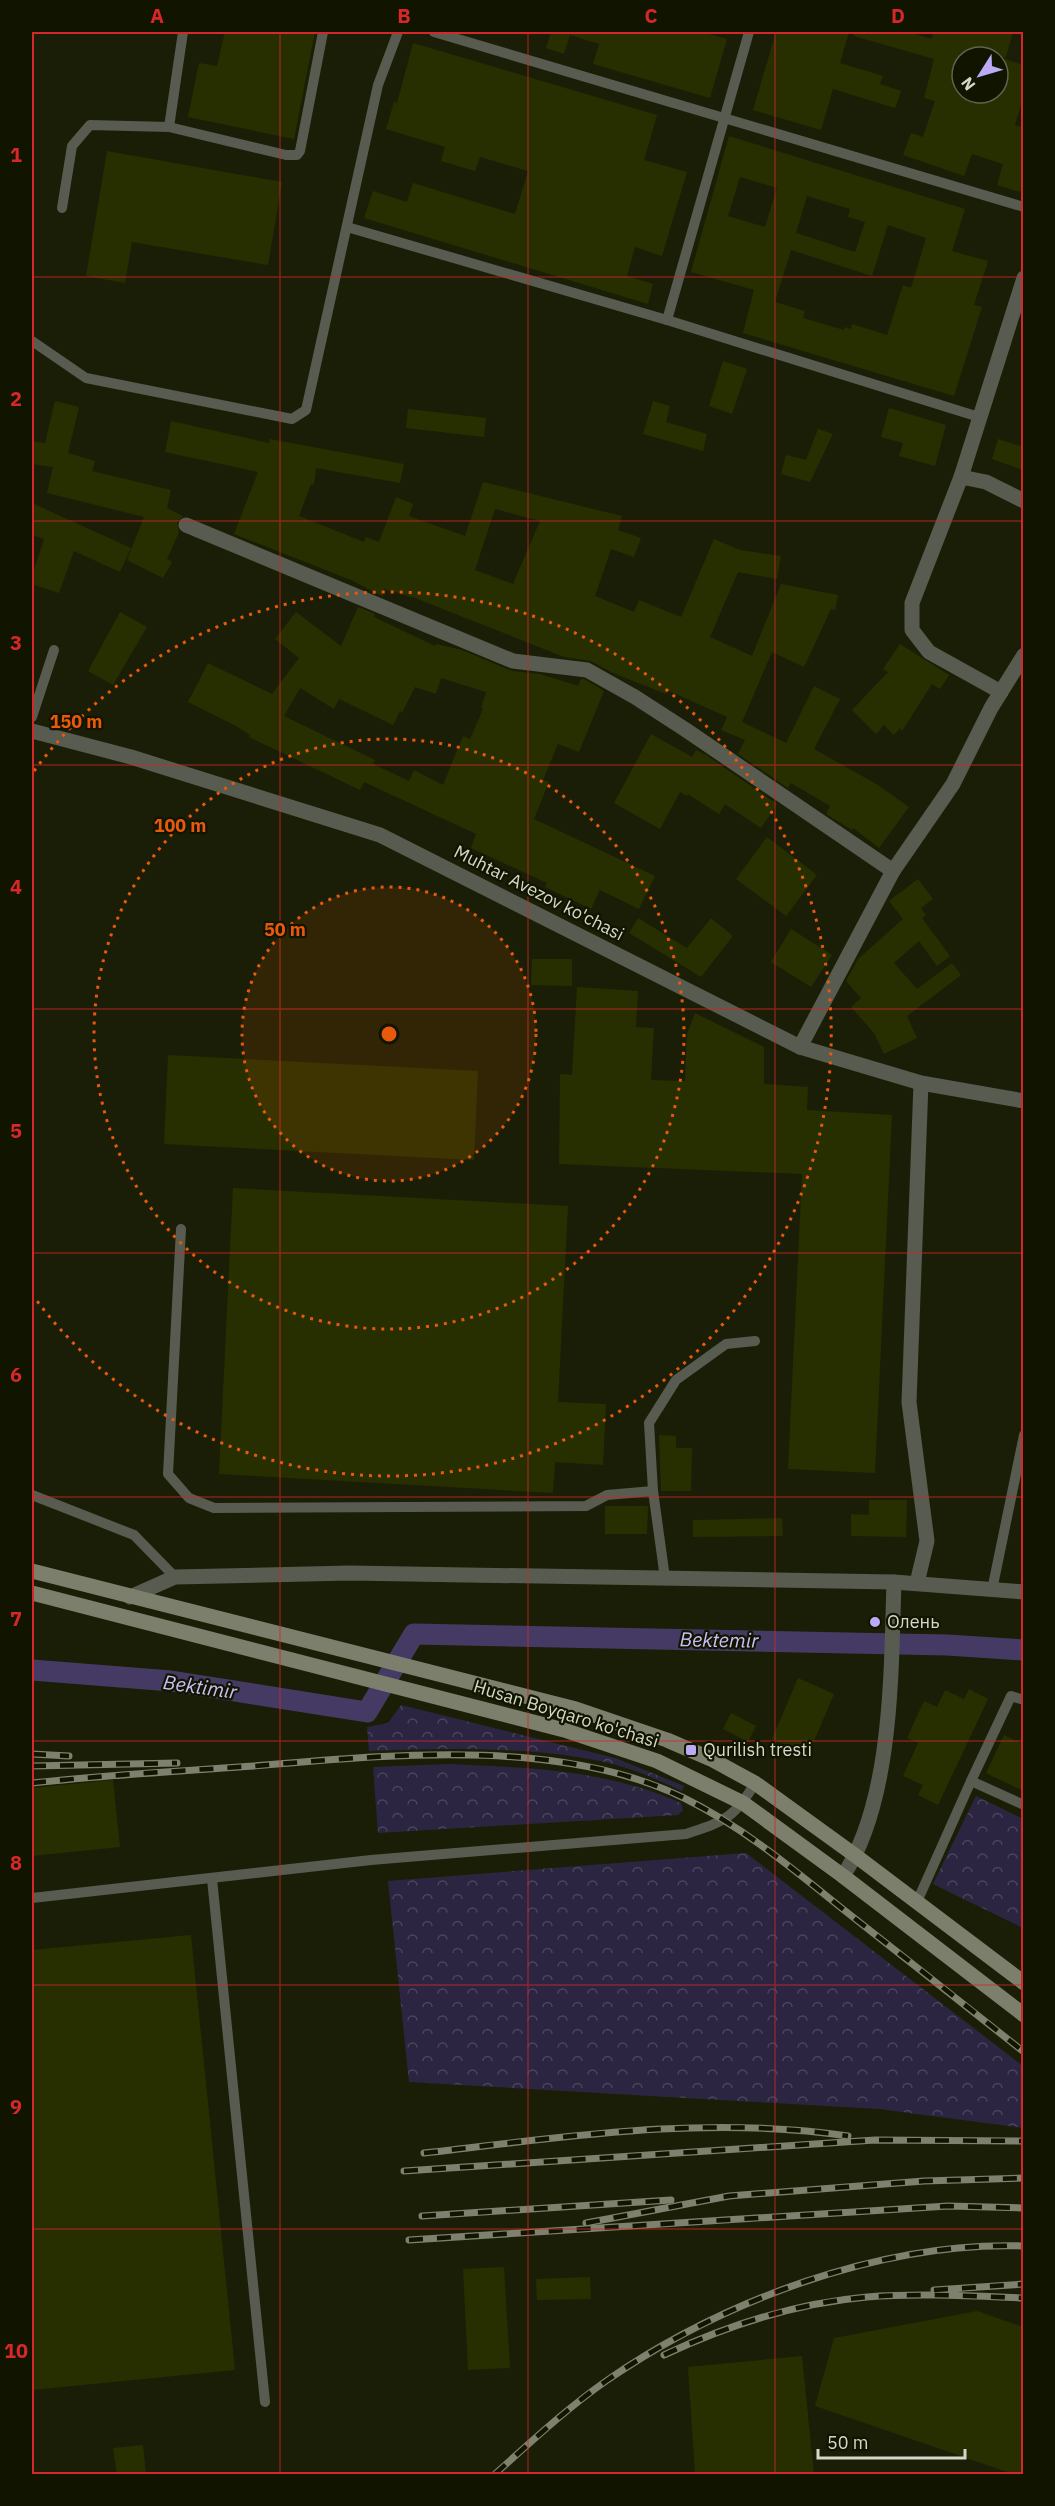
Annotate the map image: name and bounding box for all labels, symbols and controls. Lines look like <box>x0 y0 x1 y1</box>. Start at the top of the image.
text: A <box>150 2 164 29</box>
text: B <box>397 2 411 29</box>
text: C <box>644 2 658 29</box>
text: D <box>891 2 905 29</box>
north arrow <box>950 45 1010 105</box>
text: N <box>957 73 979 95</box>
text: 1 <box>10 141 22 168</box>
text: 2 <box>10 385 22 412</box>
text: 3 <box>10 629 22 656</box>
text: 150 m <box>50 710 102 733</box>
text: 100 m <box>154 814 206 837</box>
street label: Muhtar Avezov ko'chasi <box>450 840 628 945</box>
text: 4 <box>10 873 22 900</box>
text: 50 m <box>264 918 306 941</box>
centre of rings <box>379 1024 399 1044</box>
text: 5 <box>10 1117 22 1144</box>
text: 6 <box>10 1361 22 1388</box>
text: 7 <box>10 1605 22 1632</box>
place label: Олень <box>887 1610 940 1633</box>
marker: Олень <box>868 1615 882 1629</box>
water label: Bektemir <box>679 1625 759 1654</box>
water label: Bektimir <box>162 1668 239 1705</box>
street label: Husan Boyqaro ko'chasi <box>471 1674 662 1753</box>
place label: Qurilish tresti <box>703 1738 812 1761</box>
marker: Qurilish tresti <box>684 1743 698 1757</box>
text: 8 <box>10 1849 22 1876</box>
text: 9 <box>10 2093 22 2120</box>
text: 10 <box>4 2337 28 2364</box>
scale bar <box>818 2422 965 2460</box>
text: 50 m <box>827 2431 869 2454</box>

